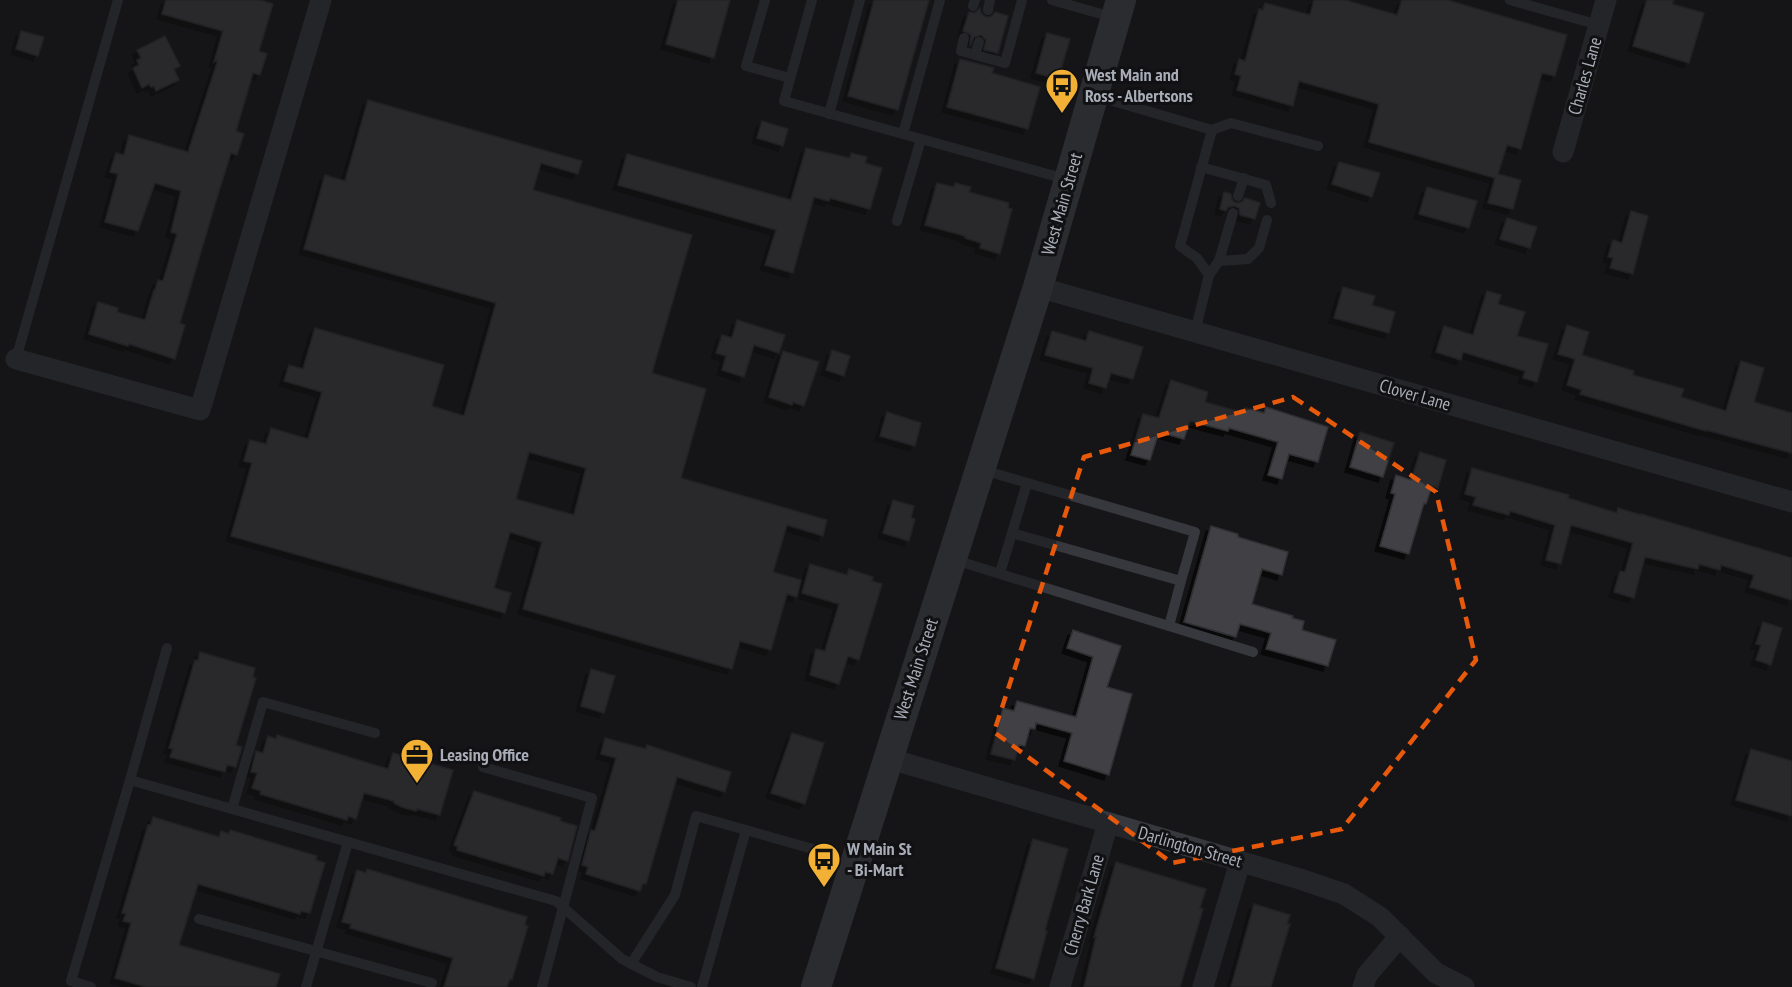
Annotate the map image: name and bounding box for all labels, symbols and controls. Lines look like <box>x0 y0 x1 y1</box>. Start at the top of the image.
street label: Charles Lane <box>1562 34 1607 117</box>
place label: West Main and Ross - Albertsons <box>1084 63 1193 107</box>
bus stop icon: West Main and Ross - Albertsons <box>1044 67 1080 114</box>
street label: West Main Street <box>1036 150 1087 258</box>
street label: Clover Lane <box>1377 373 1453 416</box>
street label: West Main Street <box>888 615 943 722</box>
office icon: Leasing Office <box>399 737 435 784</box>
place label: Leasing Office <box>440 743 529 766</box>
street label: Darlington Street <box>1136 821 1245 872</box>
place label: W Main St - Bi-Mart <box>846 837 912 881</box>
bus stop icon: W Main St - Bi-Mart <box>806 841 842 888</box>
street label: Cherry Bark Lane <box>1058 852 1109 958</box>

